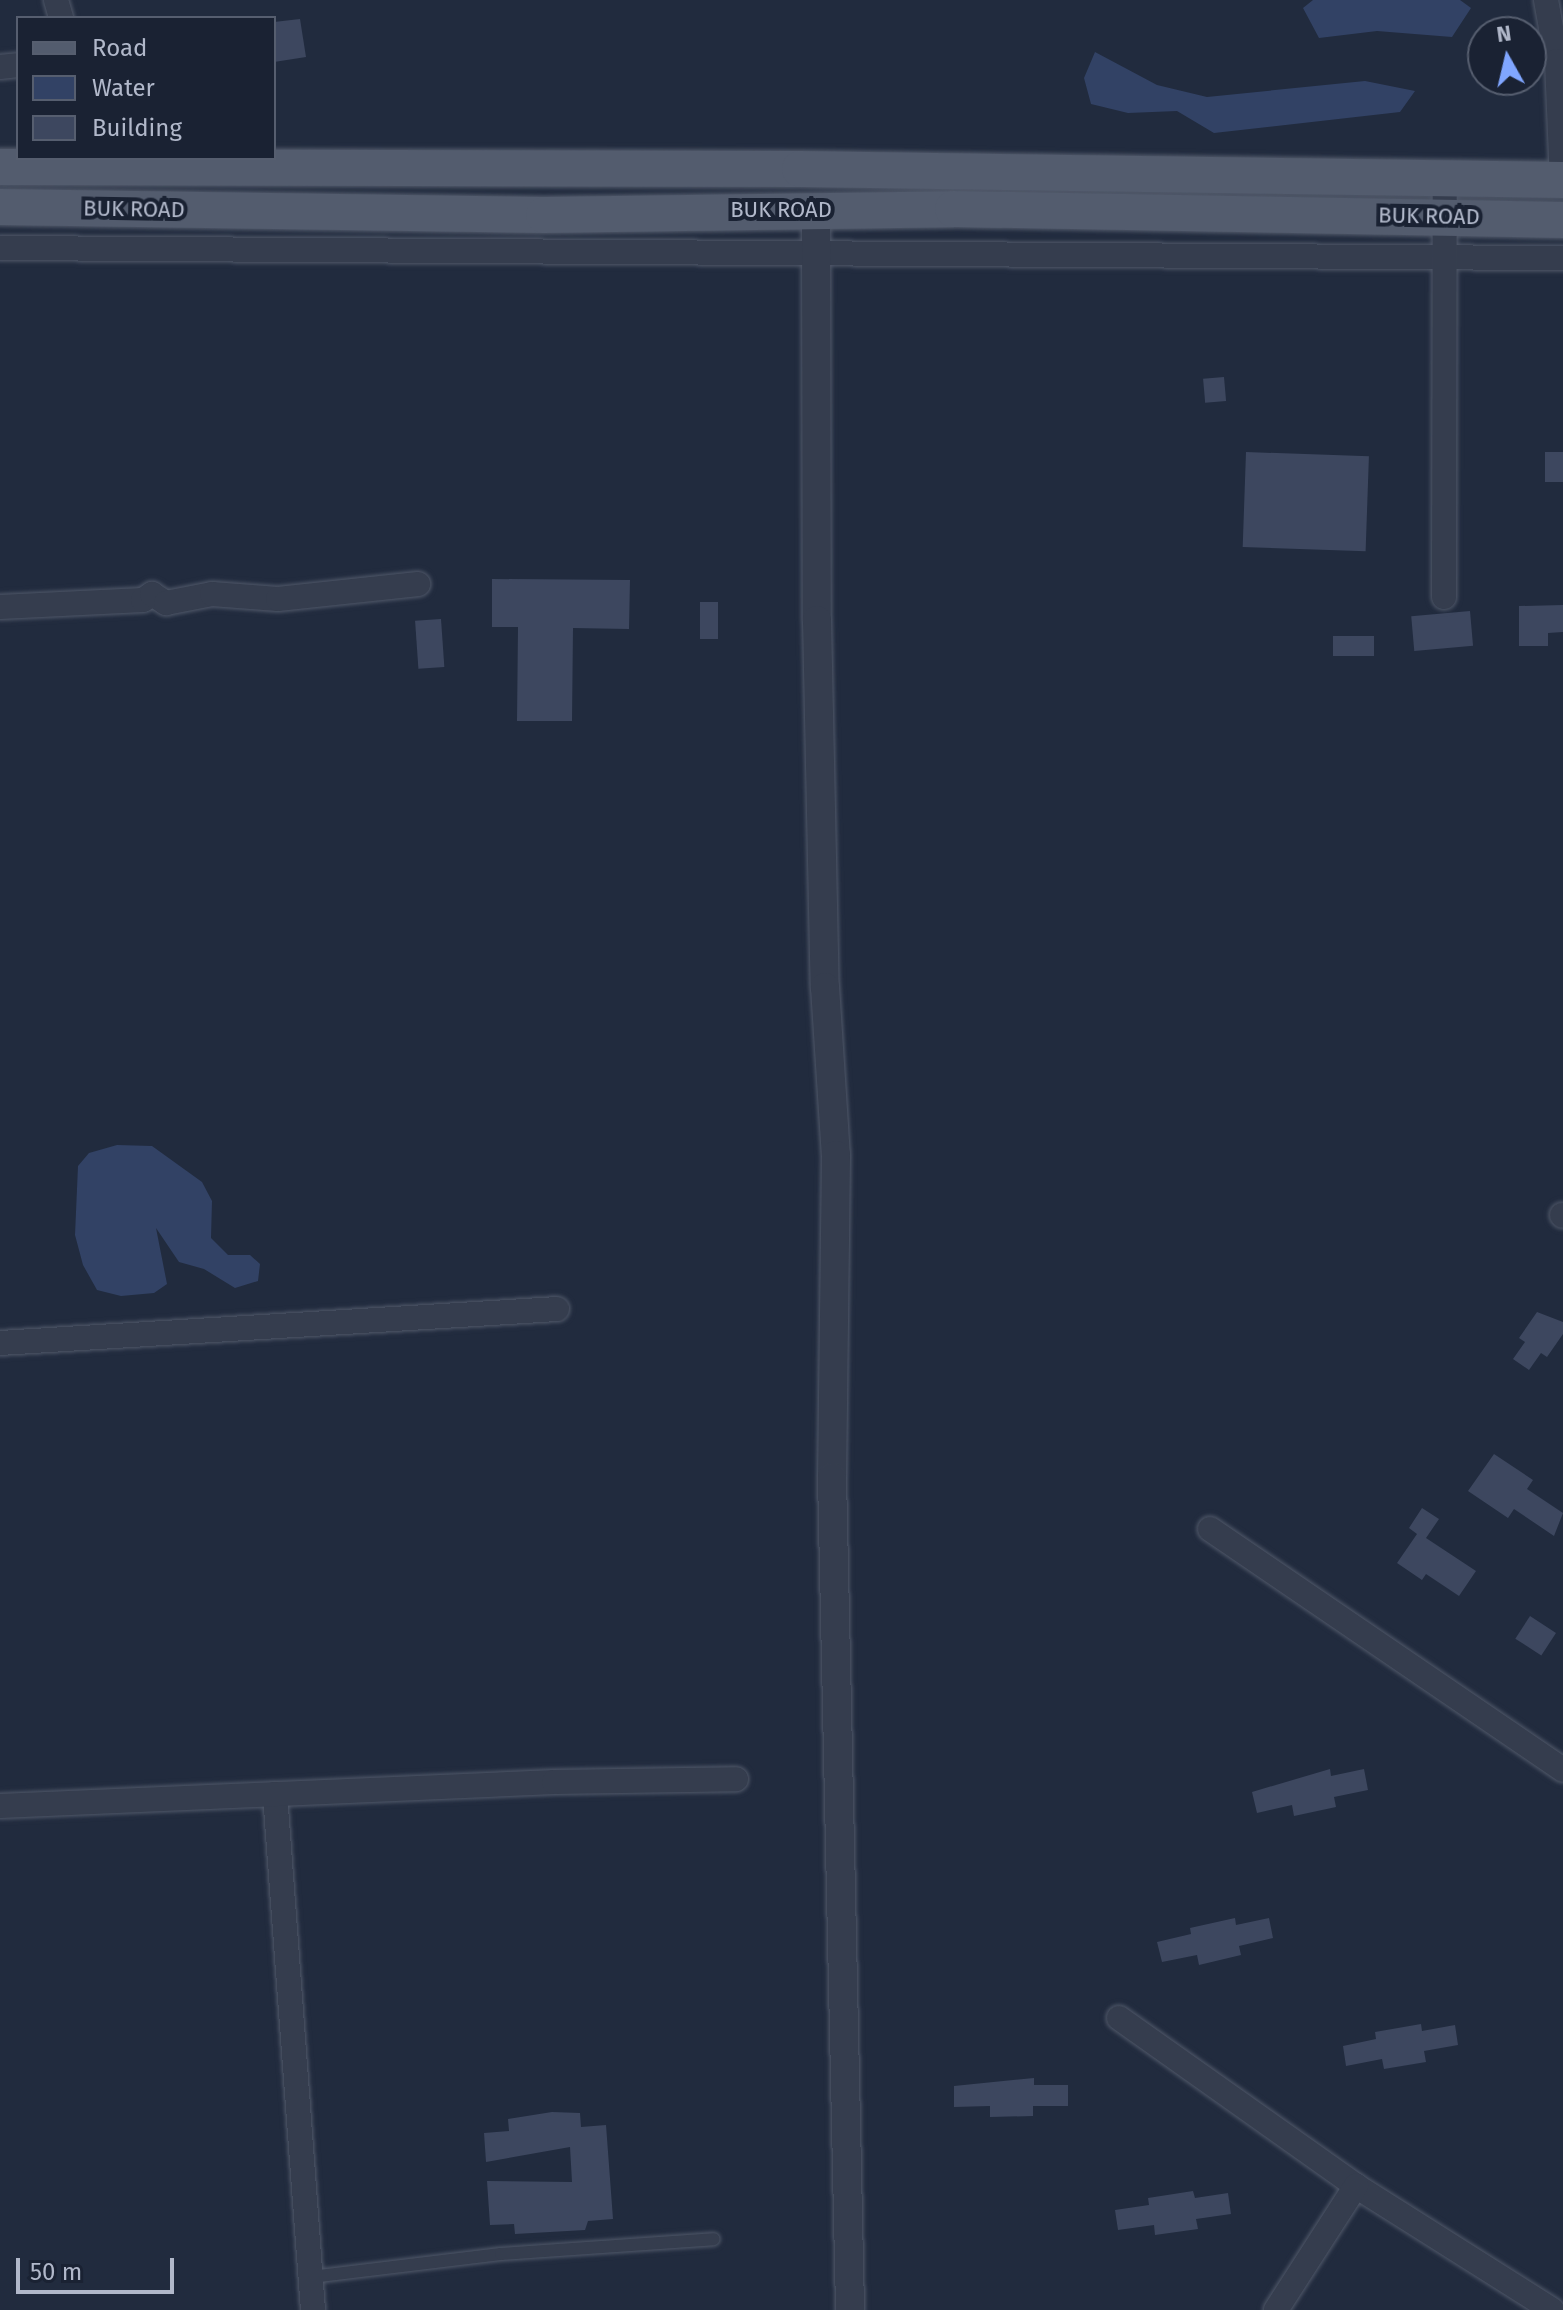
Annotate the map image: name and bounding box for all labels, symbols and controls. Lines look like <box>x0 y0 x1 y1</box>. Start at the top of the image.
legend <box>16 16 276 160</box>
north arrow <box>1467 16 1547 96</box>
text: N <box>1495 19 1513 48</box>
text: Road <box>92 34 147 62</box>
text: Water <box>92 74 155 102</box>
text: Building <box>92 114 182 142</box>
street label: BUK ROAD <box>83 195 185 223</box>
street label: BUK ROAD <box>730 197 832 223</box>
street label: BUK ROAD <box>1378 202 1480 230</box>
scale bar <box>20 2242 178 2292</box>
text: 50 m <box>30 2258 82 2286</box>

